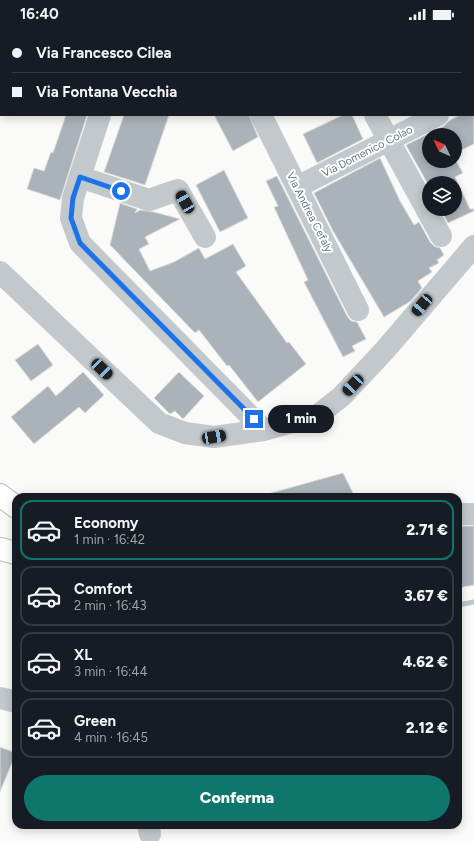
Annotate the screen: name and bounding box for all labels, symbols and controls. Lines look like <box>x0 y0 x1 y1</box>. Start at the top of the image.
text: 16:40 <box>20 5 59 23</box>
text: Via Francesco Cilea <box>36 44 171 62</box>
text: Via Fontana Vecchia <box>36 83 177 101</box>
street label: Via Domenico Colao <box>320 123 415 180</box>
north arrow <box>422 128 462 168</box>
map controls <box>422 128 462 216</box>
street label: Via Andrea Cefaly <box>284 170 336 255</box>
button: layers <box>422 176 462 216</box>
route start <box>112 182 130 200</box>
car <box>174 189 196 215</box>
car <box>410 292 434 318</box>
car <box>89 356 115 382</box>
car <box>340 372 366 398</box>
callout: 1 min <box>268 405 334 433</box>
route end <box>245 410 263 428</box>
text: 1 min <box>285 411 317 426</box>
car <box>201 429 227 445</box>
icon: car <box>26 512 62 548</box>
text: Economy <box>74 514 139 532</box>
text: 2.71 € <box>406 521 448 539</box>
text: 1 min · 16:42 <box>74 532 145 547</box>
icon: car <box>26 578 62 614</box>
text: Comfort <box>74 580 133 598</box>
text: 3.67 € <box>404 587 448 605</box>
text: 2 min · 16:43 <box>74 598 147 613</box>
icon: car <box>26 644 62 680</box>
text: XL <box>74 646 92 664</box>
text: 4.62 € <box>403 653 448 671</box>
text: 3 min · 16:44 <box>74 664 148 679</box>
icon: car <box>26 710 62 746</box>
text: Green <box>74 712 116 730</box>
text: 2.12 € <box>406 719 448 737</box>
text: 4 min · 16:45 <box>74 730 148 745</box>
button: Conferma <box>24 775 450 821</box>

